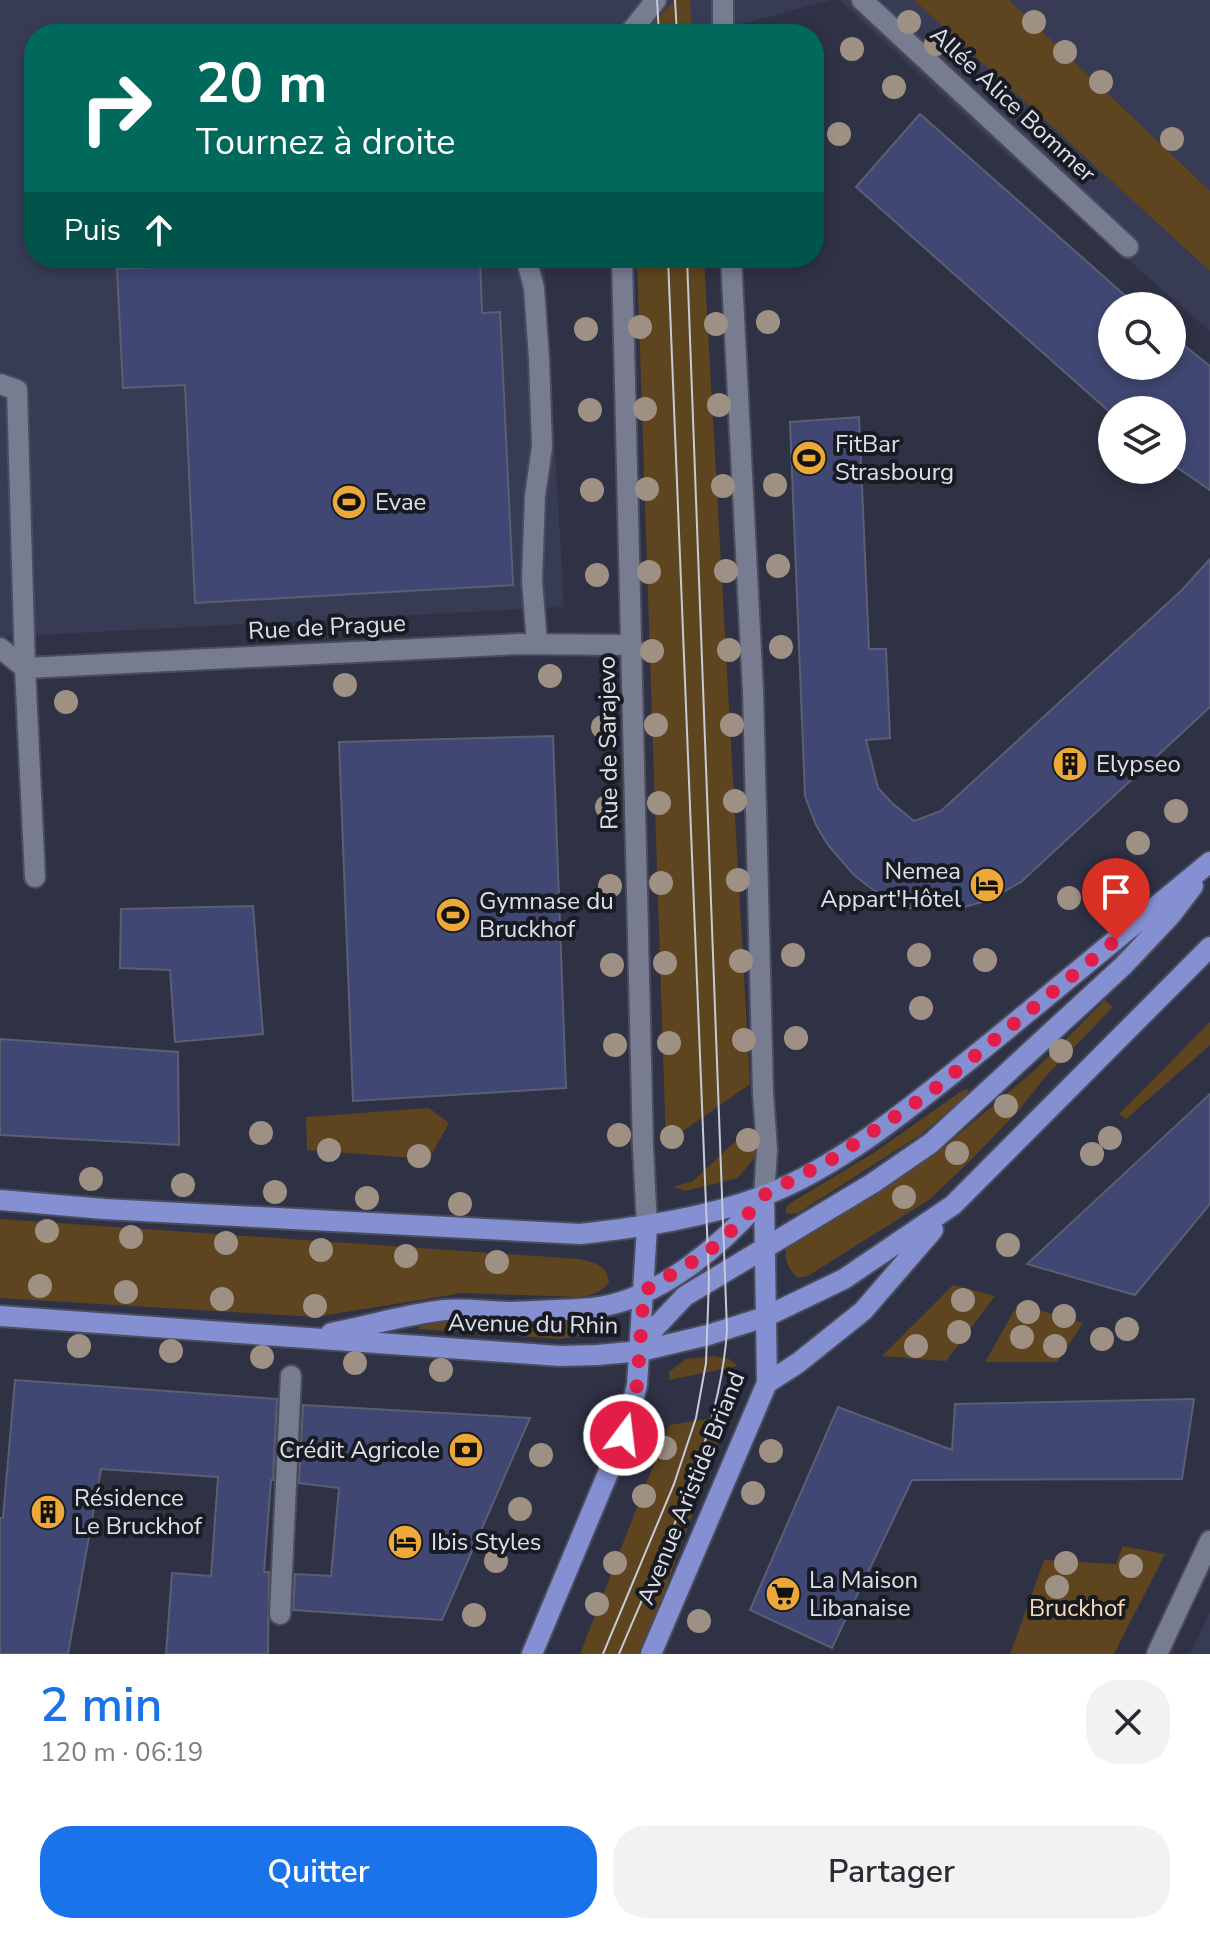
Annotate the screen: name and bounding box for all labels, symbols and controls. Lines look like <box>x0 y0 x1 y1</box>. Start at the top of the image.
street label: Allée Alice Bommer <box>923 19 1103 189</box>
text: 20 m <box>196 45 327 122</box>
icon: right <box>64 56 168 160</box>
text: Tournez à droite <box>196 118 455 167</box>
icon: ahead <box>137 208 181 252</box>
text: Puis <box>64 210 121 251</box>
map controls <box>1098 292 1186 484</box>
button: search <box>1098 292 1186 380</box>
button: layers <box>1098 396 1186 484</box>
place label: FitBar Strasbourg <box>835 428 954 488</box>
sports icon: FitBar Strasbourg <box>790 439 828 477</box>
sports icon: Evae <box>330 483 368 521</box>
place label: Evae <box>375 486 426 518</box>
street label: Rue de Prague <box>247 607 407 647</box>
street label: Rue de Sarajevo <box>590 656 626 830</box>
building icon: Elypseo <box>1051 745 1089 783</box>
place label: Elypseo <box>1096 748 1181 780</box>
place label: Nemea Appart'Hôtel <box>820 855 961 915</box>
pin <box>1082 858 1150 940</box>
hotel icon: Nemea Appart'Hôtel <box>968 866 1006 904</box>
icon: arrive <box>1094 870 1138 914</box>
place label: Gymnase du Bruckhof <box>479 885 614 945</box>
sports icon: Gymnase du Bruckhof <box>434 896 472 934</box>
street label: Avenue du Rhin <box>448 1307 618 1341</box>
street label: Avenue Aristide Briand <box>630 1367 752 1609</box>
position arrow <box>582 1393 666 1477</box>
bank icon: Crédit Agricole <box>447 1431 485 1469</box>
place label: Crédit Agricole <box>279 1434 440 1466</box>
place label: Résidence Le Bruckhof <box>74 1482 203 1542</box>
building icon: Résidence Le Bruckhof <box>29 1493 67 1531</box>
hotel icon: Ibis Styles <box>386 1523 424 1561</box>
place label: Ibis Styles <box>431 1526 541 1558</box>
place label: La Maison Libanaise <box>809 1564 918 1624</box>
supermarket icon: La Maison Libanaise <box>764 1575 802 1613</box>
park label: Bruckhof <box>1029 1592 1126 1624</box>
text: 2 min <box>40 1672 162 1738</box>
button: close <box>1086 1680 1170 1764</box>
text: 120 m · 06:19 <box>40 1735 203 1770</box>
button: Quitter <box>40 1826 597 1918</box>
button: Partager <box>613 1826 1170 1918</box>

